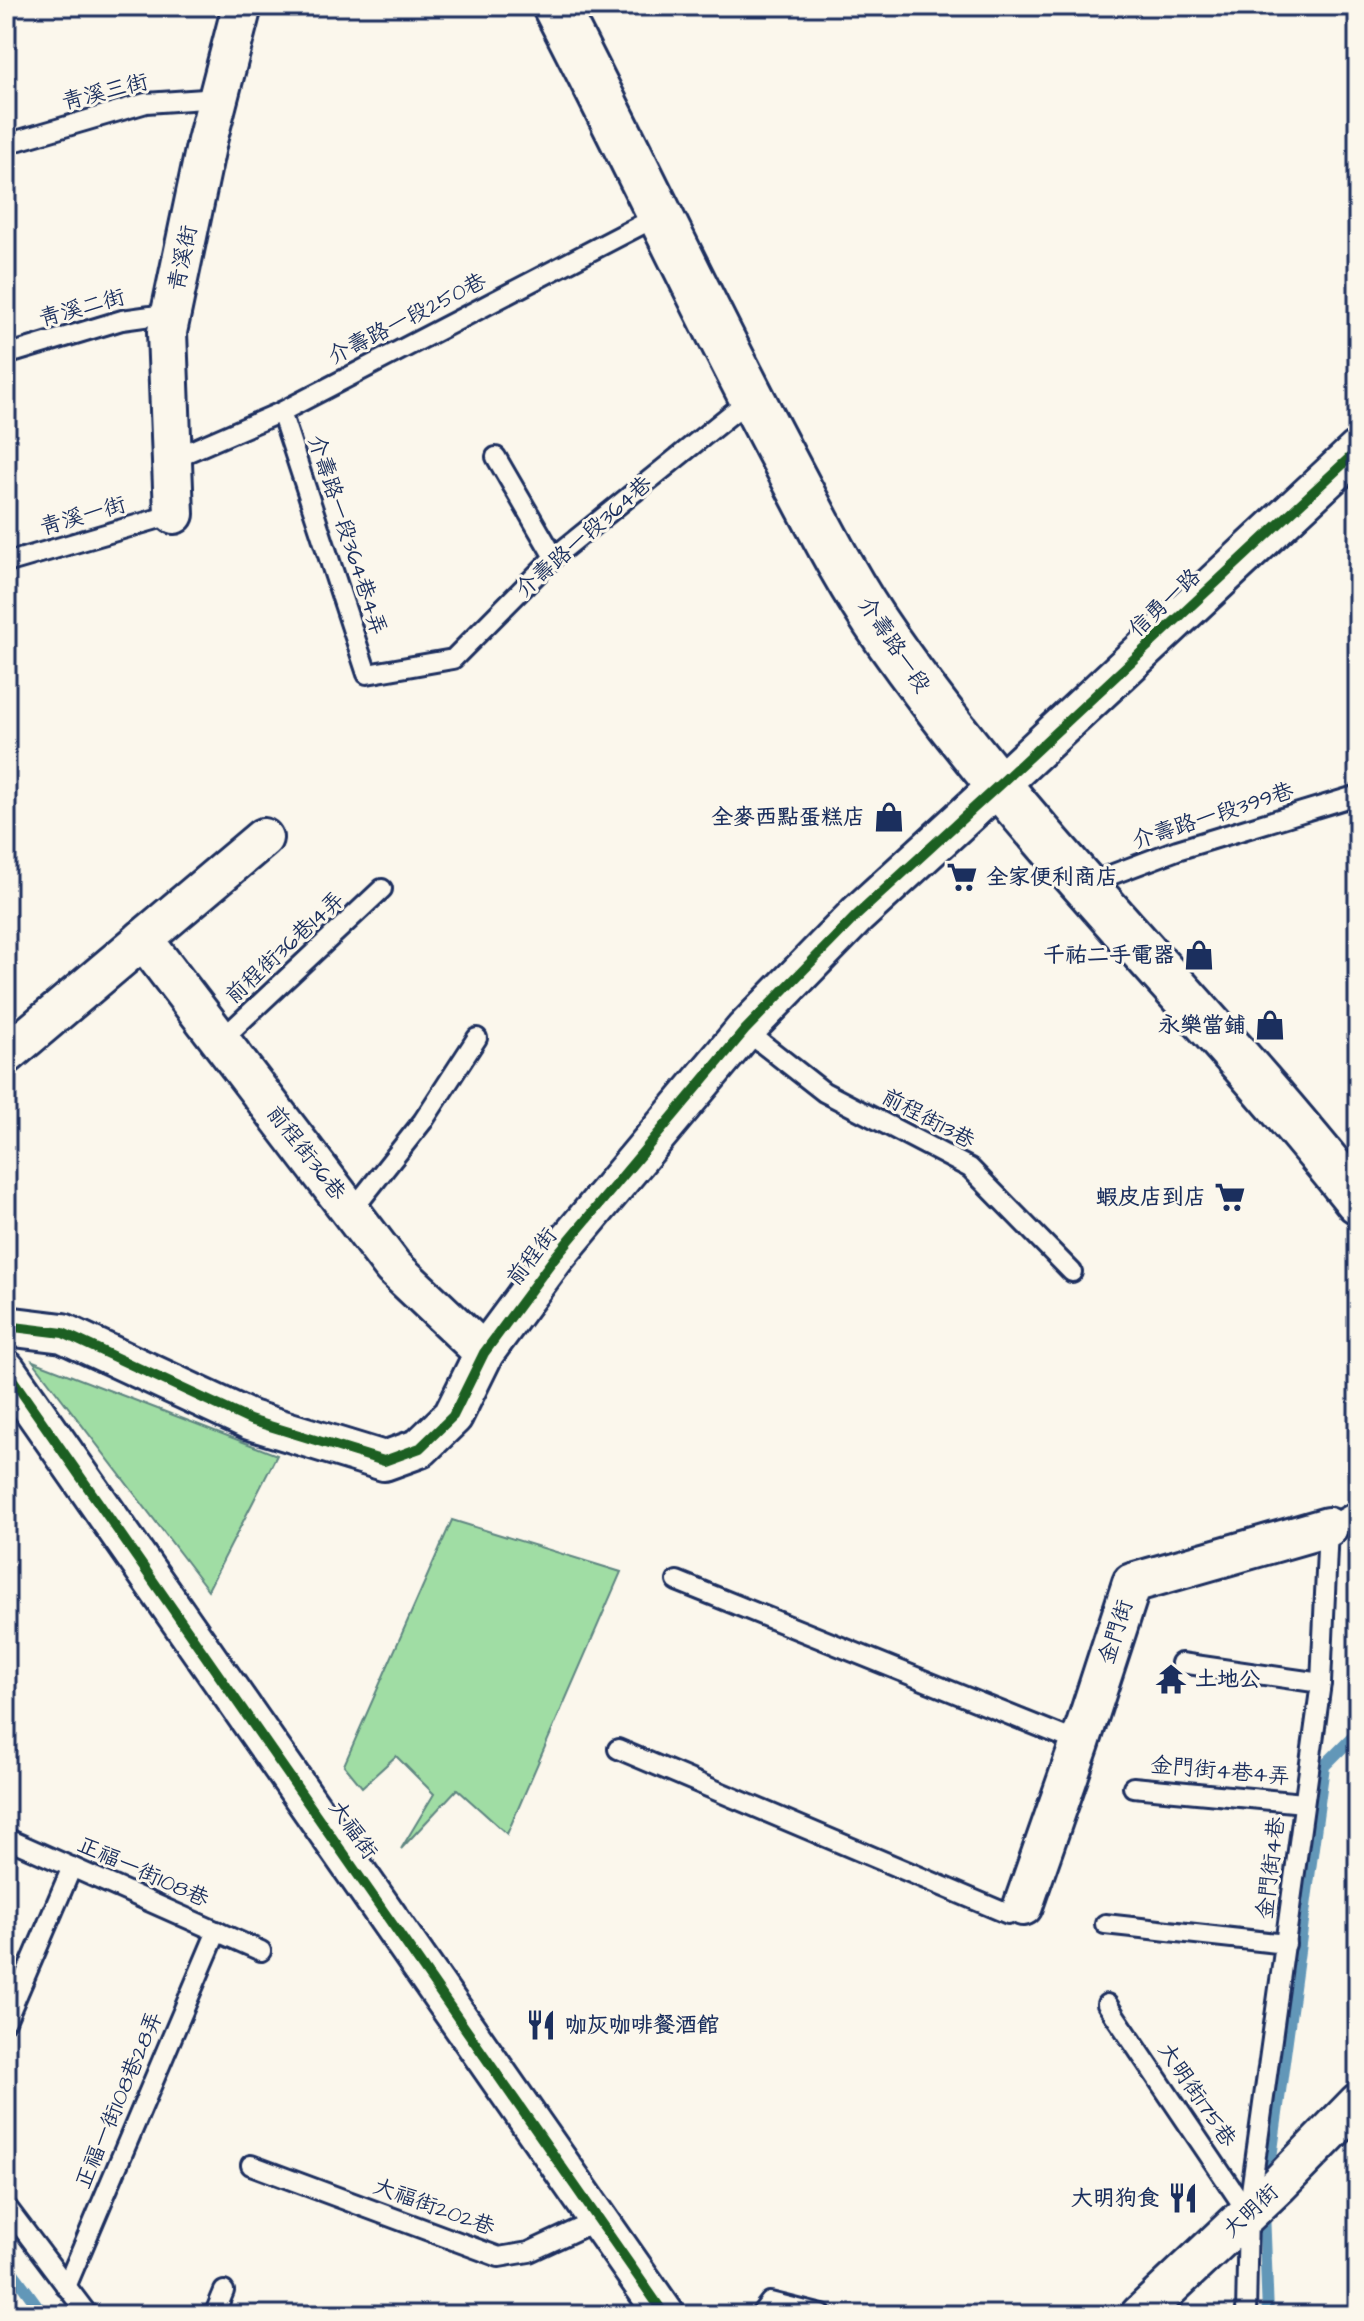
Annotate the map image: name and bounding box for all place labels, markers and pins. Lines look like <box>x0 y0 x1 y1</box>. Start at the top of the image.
shop icon: 全麥西點蛋糕店 <box>872 800 906 834</box>
place label: 全麥西點蛋糕店 <box>711 802 865 833</box>
supermarket icon: 全家便利商店 <box>945 860 979 894</box>
place label: 全家便利商店 <box>986 862 1118 893</box>
shop icon: 千祐二手電器 <box>1182 938 1216 972</box>
place label: 千祐二手電器 <box>1043 940 1175 971</box>
shop icon: 永樂當鋪 <box>1253 1008 1287 1042</box>
place label: 永樂當鋪 <box>1158 1010 1246 1041</box>
supermarket icon: 蝦皮店到店 <box>1213 1180 1247 1214</box>
place label: 蝦皮店到店 <box>1096 1182 1206 1213</box>
temple icon: 土地公 <box>1154 1662 1188 1696</box>
place label: 土地公 <box>1195 1664 1261 1695</box>
restaurant icon: 咖灰咖啡餐酒館 <box>524 2008 558 2042</box>
place label: 咖灰咖啡餐酒館 <box>565 2010 719 2041</box>
restaurant icon: 大明狗食 <box>1166 2181 1200 2215</box>
place label: 大明狗食 <box>1071 2183 1159 2214</box>

